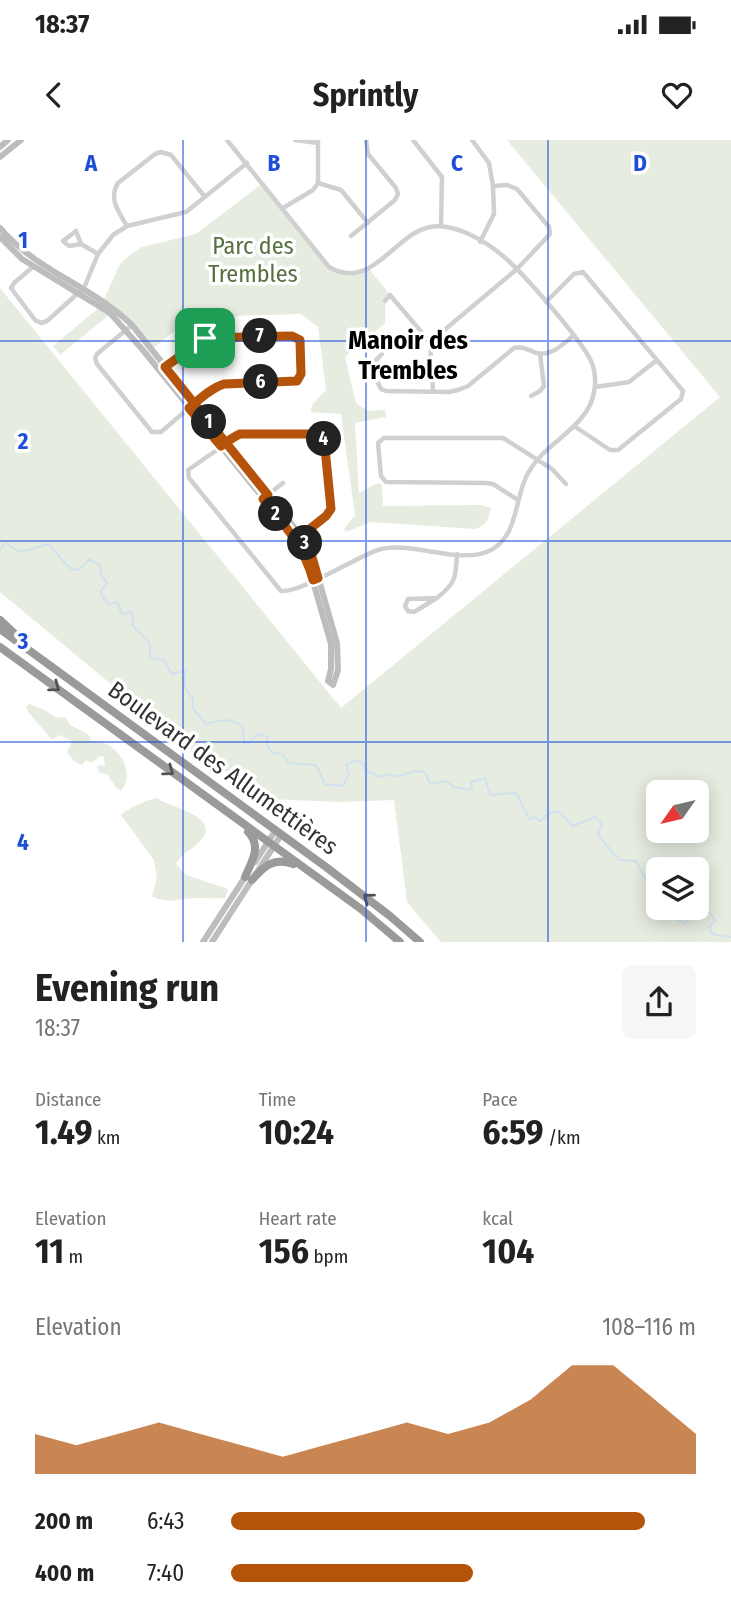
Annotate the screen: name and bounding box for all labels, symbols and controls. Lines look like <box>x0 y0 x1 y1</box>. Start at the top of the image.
text: 18:37 <box>35 9 89 40</box>
icon: back <box>35 76 73 114</box>
text: Sprintly <box>313 76 418 114</box>
icon: heart <box>658 76 696 114</box>
text: A <box>84 149 98 177</box>
text: B <box>268 149 281 177</box>
text: C <box>451 149 463 177</box>
text: D <box>633 149 647 177</box>
text: 1 <box>18 226 28 254</box>
park label: Parc des Trembles <box>208 232 298 288</box>
pin <box>175 308 235 368</box>
pin: 7 <box>243 318 278 354</box>
icon: arrive <box>186 319 224 357</box>
text: 7 <box>255 324 264 347</box>
district label: Manoir des Trembles <box>348 325 468 386</box>
pin: 6 <box>244 364 278 400</box>
text: 6 <box>256 370 265 393</box>
pin: 1 <box>192 404 227 440</box>
text: 1 <box>204 410 213 433</box>
pin: 4 <box>306 422 342 456</box>
text: 2 <box>17 427 29 455</box>
text: 4 <box>319 427 328 450</box>
pin: 2 <box>258 496 294 532</box>
text: 2 <box>271 502 280 525</box>
pin: 3 <box>288 526 322 560</box>
text: 3 <box>300 531 309 554</box>
text: 3 <box>17 627 29 655</box>
street label: Boulevard des Allumettières <box>103 675 343 861</box>
one-way arrow <box>47 679 60 692</box>
one-way arrow <box>162 762 174 775</box>
north arrow <box>646 780 709 844</box>
map controls <box>646 780 709 920</box>
text: 4 <box>17 828 29 856</box>
button: layers <box>646 857 709 920</box>
one-way arrow <box>363 894 376 907</box>
text: Evening run <box>35 965 219 1011</box>
button: share <box>622 965 696 1039</box>
text: 18:37 <box>35 1014 80 1042</box>
text: Distance <box>35 1088 102 1111</box>
text: Time <box>259 1088 296 1111</box>
text: Pace <box>482 1088 518 1111</box>
text: 1.49 <box>35 1111 93 1153</box>
text: 10:24 <box>259 1111 334 1153</box>
text: 6:59 <box>482 1111 544 1153</box>
text: km <box>93 1126 120 1149</box>
text: /km <box>544 1126 581 1149</box>
text: Elevation <box>35 1207 107 1230</box>
text: Heart rate <box>259 1207 337 1230</box>
text: kcal <box>482 1207 513 1230</box>
text: 11 <box>35 1230 64 1272</box>
text: 156 <box>259 1230 309 1272</box>
text: 104 <box>482 1230 534 1272</box>
text: m <box>64 1245 83 1268</box>
text: bpm <box>309 1245 348 1268</box>
text: Elevation <box>35 1313 122 1341</box>
text: 108–116 m <box>602 1313 696 1341</box>
text: 200 m <box>35 1507 93 1535</box>
text: 6:43 <box>147 1507 184 1535</box>
text: 400 m <box>35 1559 94 1587</box>
text: 7:40 <box>147 1559 184 1587</box>

